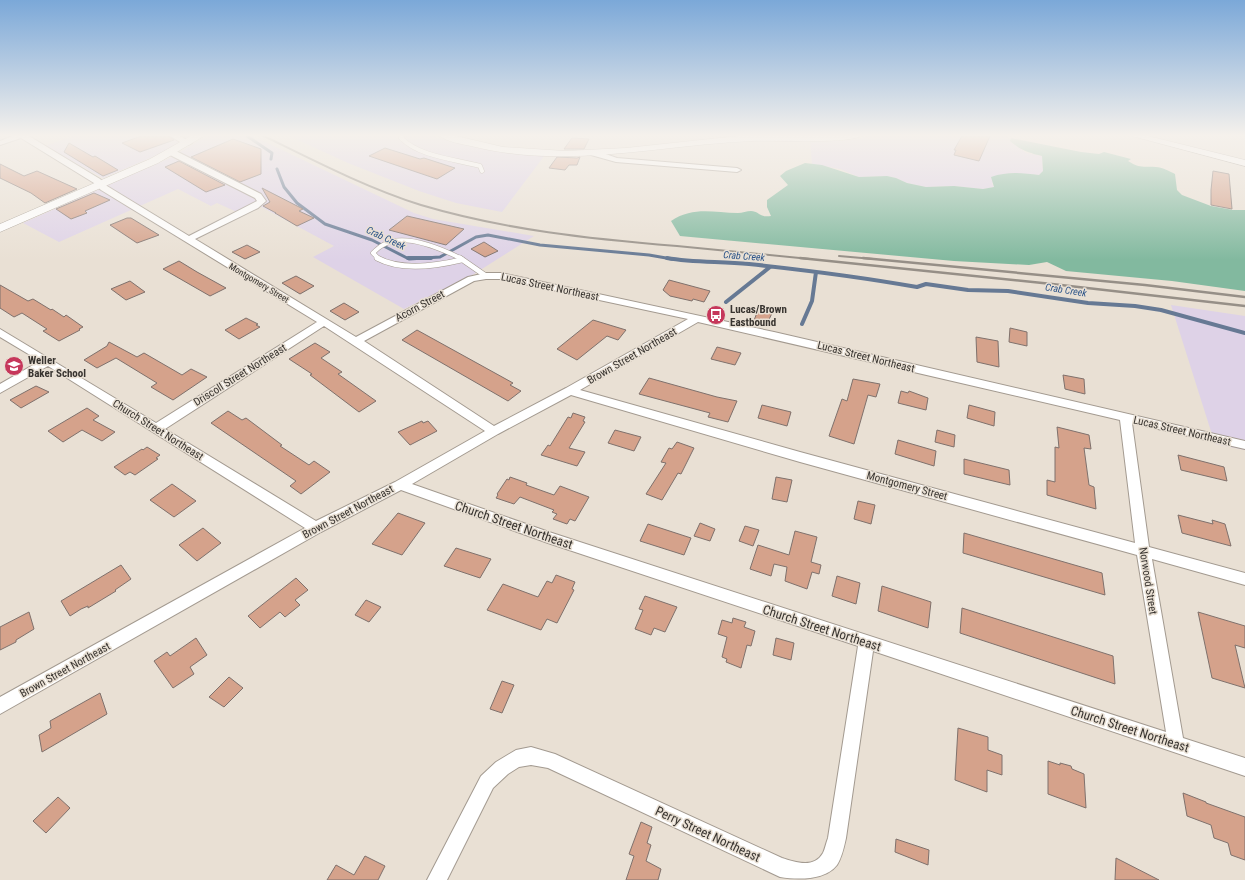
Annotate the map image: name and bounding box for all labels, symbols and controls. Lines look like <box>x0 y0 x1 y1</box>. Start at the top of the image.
water label: Crab Creek <box>365 224 408 252</box>
water label: Crab Creek <box>723 249 766 263</box>
street label: Montgomery Street <box>227 261 291 305</box>
street label: Lucas Street Northeast <box>500 270 600 304</box>
water label: Crab Creek <box>1044 281 1088 299</box>
street label: Acorn Street <box>393 288 447 324</box>
place label: Lucas/Brown Eastbound <box>730 303 787 329</box>
bus stop icon: Lucas/Brown Eastbound <box>705 304 727 326</box>
street label: Brown Street Northeast <box>585 325 679 387</box>
street label: Lucas Street Northeast <box>816 339 916 375</box>
street label: Driscoll Street Northeast <box>191 341 289 409</box>
place label: Weller Baker School <box>28 354 86 380</box>
school or university icon: Weller Baker School <box>3 355 25 377</box>
street label: Church Street Northeast <box>110 397 206 463</box>
street label: Lucas Street Northeast <box>1132 413 1232 449</box>
street label: Montgomery Street <box>865 469 949 503</box>
street label: Brown Street Northeast <box>300 482 396 542</box>
street label: Church Street Northeast <box>453 498 575 552</box>
street label: Norwood Street <box>1136 547 1160 615</box>
street label: Church Street Northeast <box>761 602 883 654</box>
street label: Brown Street Northeast <box>18 640 112 700</box>
street label: Church Street Northeast <box>1069 703 1191 755</box>
street label: Perry Street Northeast <box>653 803 763 865</box>

